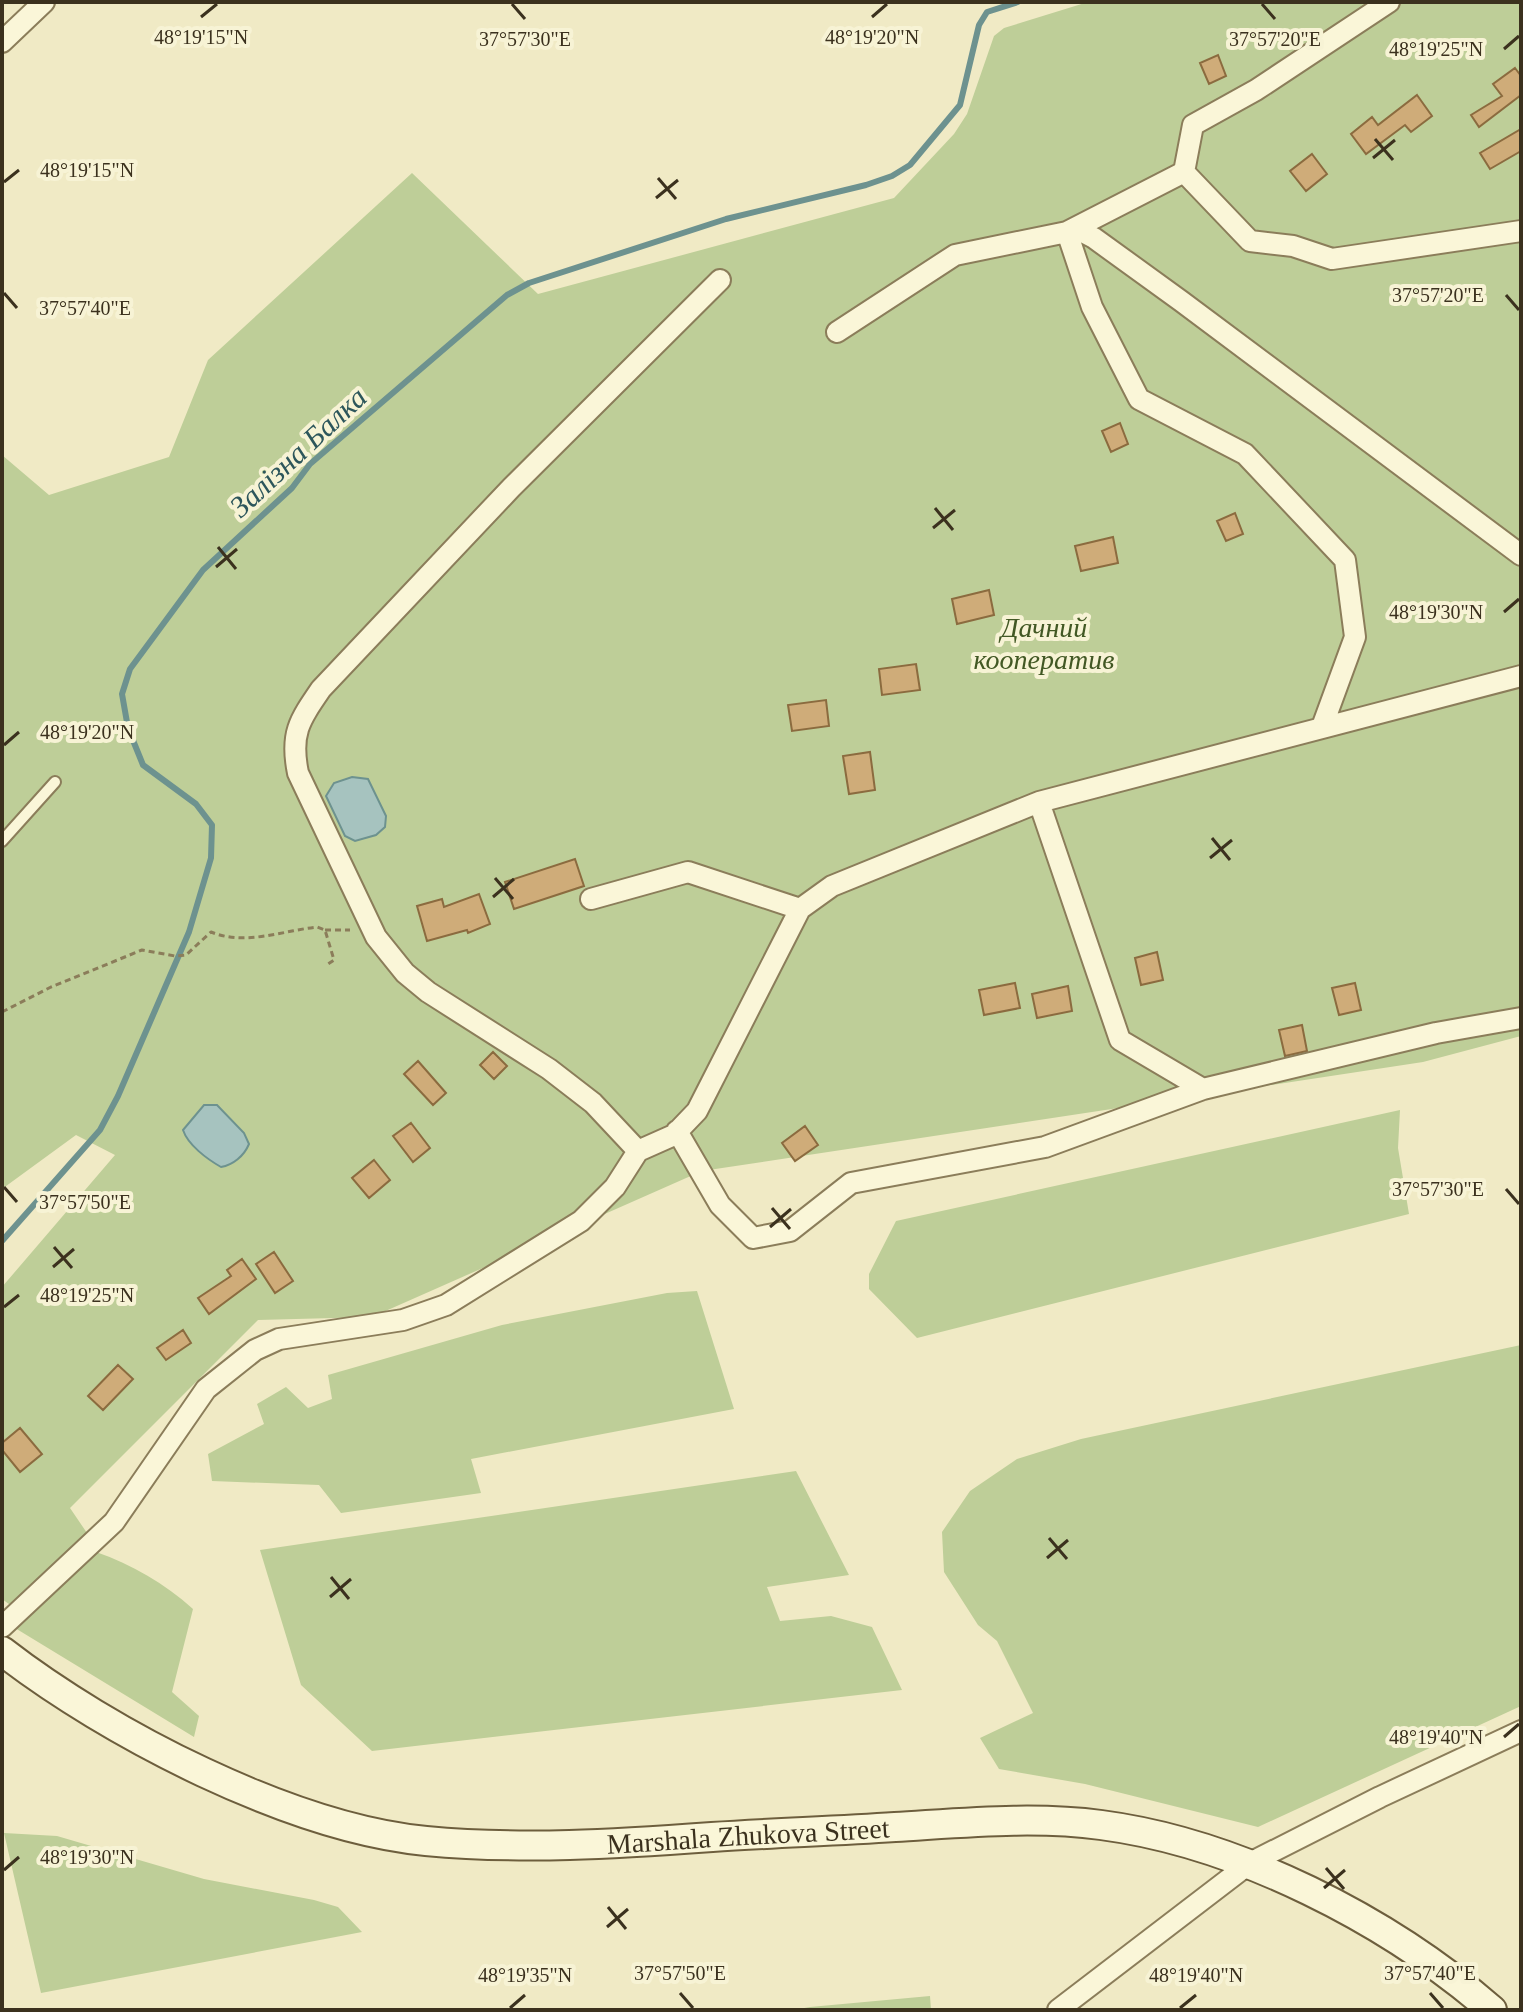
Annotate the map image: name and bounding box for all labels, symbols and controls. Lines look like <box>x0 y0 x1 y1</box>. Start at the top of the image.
text: 48°19'15"N <box>154 26 248 48</box>
text: 48°19'20"N <box>825 26 919 48</box>
text: 37°57'30"E <box>479 28 571 50</box>
text: 37°57'20"E <box>1229 28 1321 50</box>
text: 48°19'25"N <box>1389 38 1483 60</box>
text: 48°19'15"N <box>40 159 134 181</box>
text: 37°57'20"E <box>1392 284 1484 306</box>
text: 37°57'40"E <box>39 297 131 319</box>
water label: Залізна Балка <box>223 380 373 523</box>
text: 48°19'30"N <box>1389 601 1483 623</box>
park label: Дачний кооператив <box>974 612 1114 675</box>
text: 48°19'20"N <box>40 721 134 743</box>
text: 37°57'30"E <box>1392 1178 1484 1200</box>
text: 37°57'50"E <box>39 1191 131 1213</box>
text: 48°19'25"N <box>40 1284 134 1306</box>
text: 48°19'40"N <box>1389 1726 1483 1748</box>
street label: Marshala Zhukova Street <box>606 1812 891 1860</box>
text: 48°19'30"N <box>40 1846 134 1868</box>
text: 37°57'50"E <box>634 1962 726 1984</box>
text: 37°57'40"E <box>1384 1962 1476 1984</box>
text: 48°19'35"N <box>478 1964 572 1986</box>
text: 48°19'40"N <box>1149 1964 1243 1986</box>

